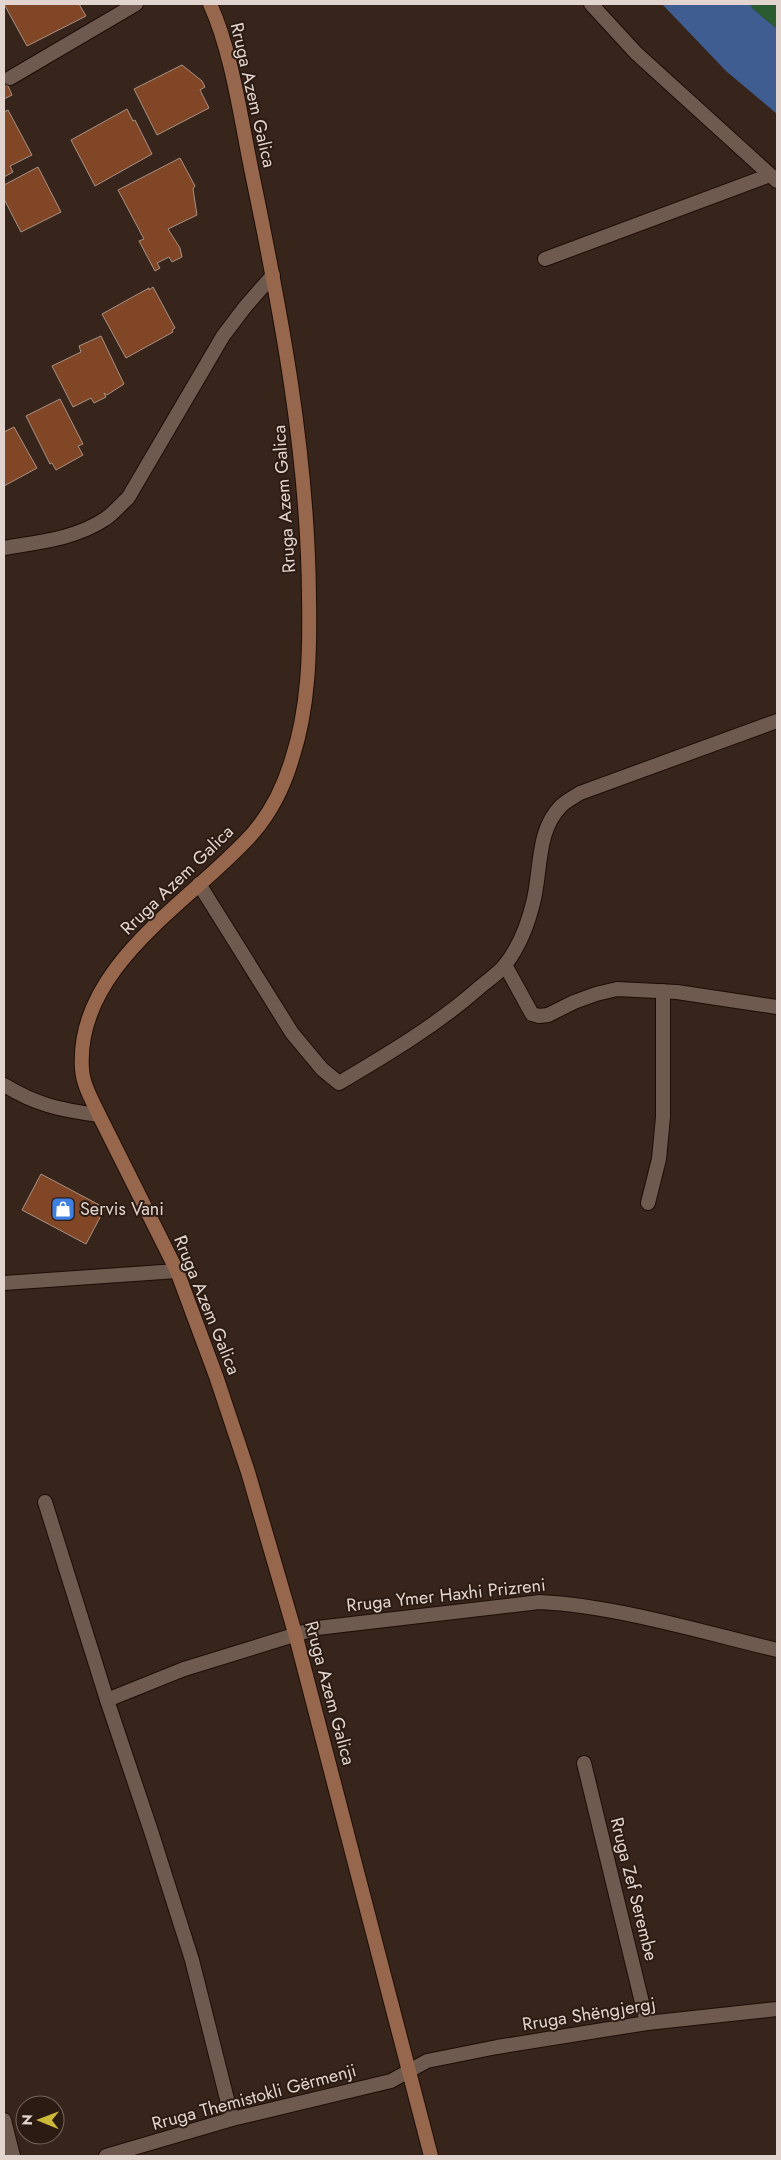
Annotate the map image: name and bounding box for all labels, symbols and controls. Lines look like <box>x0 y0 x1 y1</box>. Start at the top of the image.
street label: Rruga Azem Galica <box>224 20 282 170</box>
street label: Rruga Azem Galica <box>266 424 302 574</box>
street label: Rruga Azem Galica <box>115 819 239 941</box>
shop icon: Servis Vani <box>50 1196 76 1222</box>
place label: Servis Vani <box>80 1196 164 1222</box>
street label: Rruga Azem Galica <box>167 1231 247 1379</box>
street label: Rruga Ymer Haxhi Prizreni <box>345 1572 547 1618</box>
street label: Rruga Azem Galica <box>298 1618 362 1768</box>
street label: Rruga Zef Serembe <box>604 1815 664 1963</box>
street label: Rruga Shëngjergj <box>520 1991 658 2037</box>
street label: Rruga Themistokli Gërmenji <box>149 2057 359 2137</box>
north arrow <box>15 2095 65 2145</box>
text: N <box>17 2114 37 2126</box>

